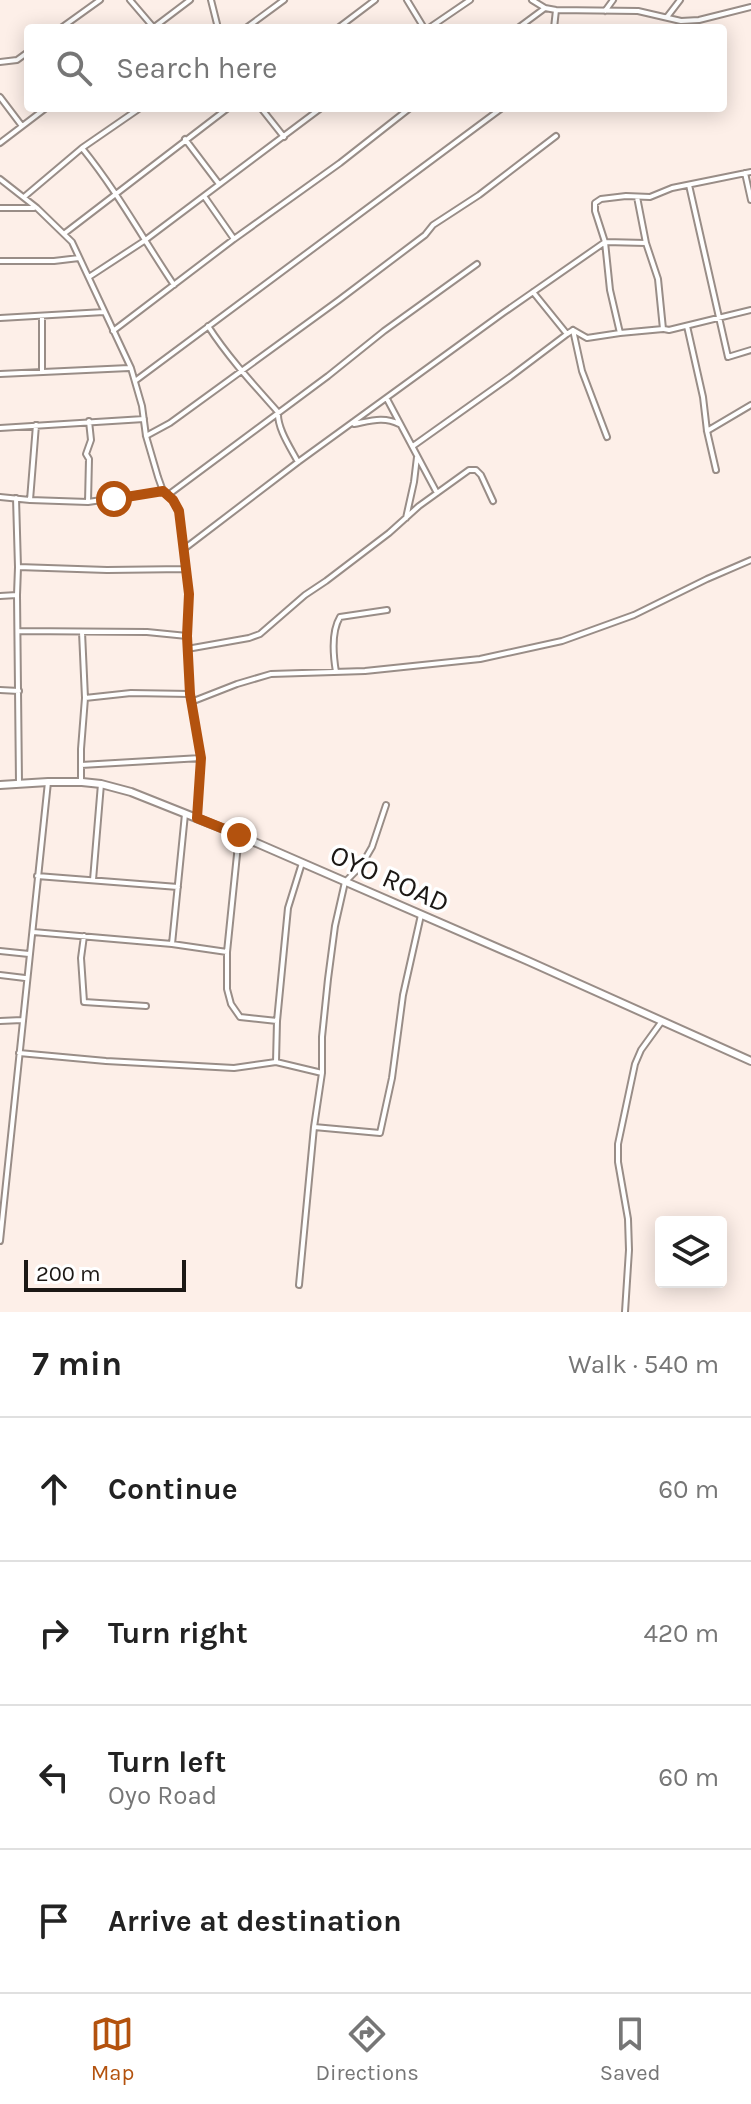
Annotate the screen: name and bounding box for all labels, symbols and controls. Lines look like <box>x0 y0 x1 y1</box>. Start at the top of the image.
search box <box>24 24 727 112</box>
icon: search <box>52 46 96 90</box>
text: Search here <box>116 50 277 86</box>
route start <box>96 481 132 517</box>
route end <box>221 817 257 853</box>
street label: OYO ROAD <box>325 838 455 919</box>
map controls <box>655 1216 727 1288</box>
button: layers <box>655 1216 727 1288</box>
scale bar <box>24 1256 186 1292</box>
text: 200 m <box>36 1261 101 1287</box>
text: 7 min <box>32 1344 122 1384</box>
text: Walk · 540 m <box>568 1349 719 1380</box>
icon: ahead <box>32 1467 76 1511</box>
text: Continue <box>108 1471 238 1507</box>
text: 60 m <box>658 1474 719 1505</box>
icon: right <box>32 1611 76 1655</box>
text: Turn right <box>108 1615 248 1651</box>
text: 420 m <box>643 1618 719 1649</box>
text: Turn left <box>108 1744 226 1780</box>
icon: left <box>32 1755 76 1799</box>
text: 60 m <box>658 1762 719 1793</box>
text: Oyo Road <box>108 1780 217 1811</box>
icon: arrive <box>32 1899 76 1943</box>
text: Arrive at destination <box>108 1903 402 1939</box>
tab: Map <box>90 2012 134 2086</box>
tab: Directions <box>315 2012 419 2086</box>
tab: Saved <box>600 2012 661 2086</box>

